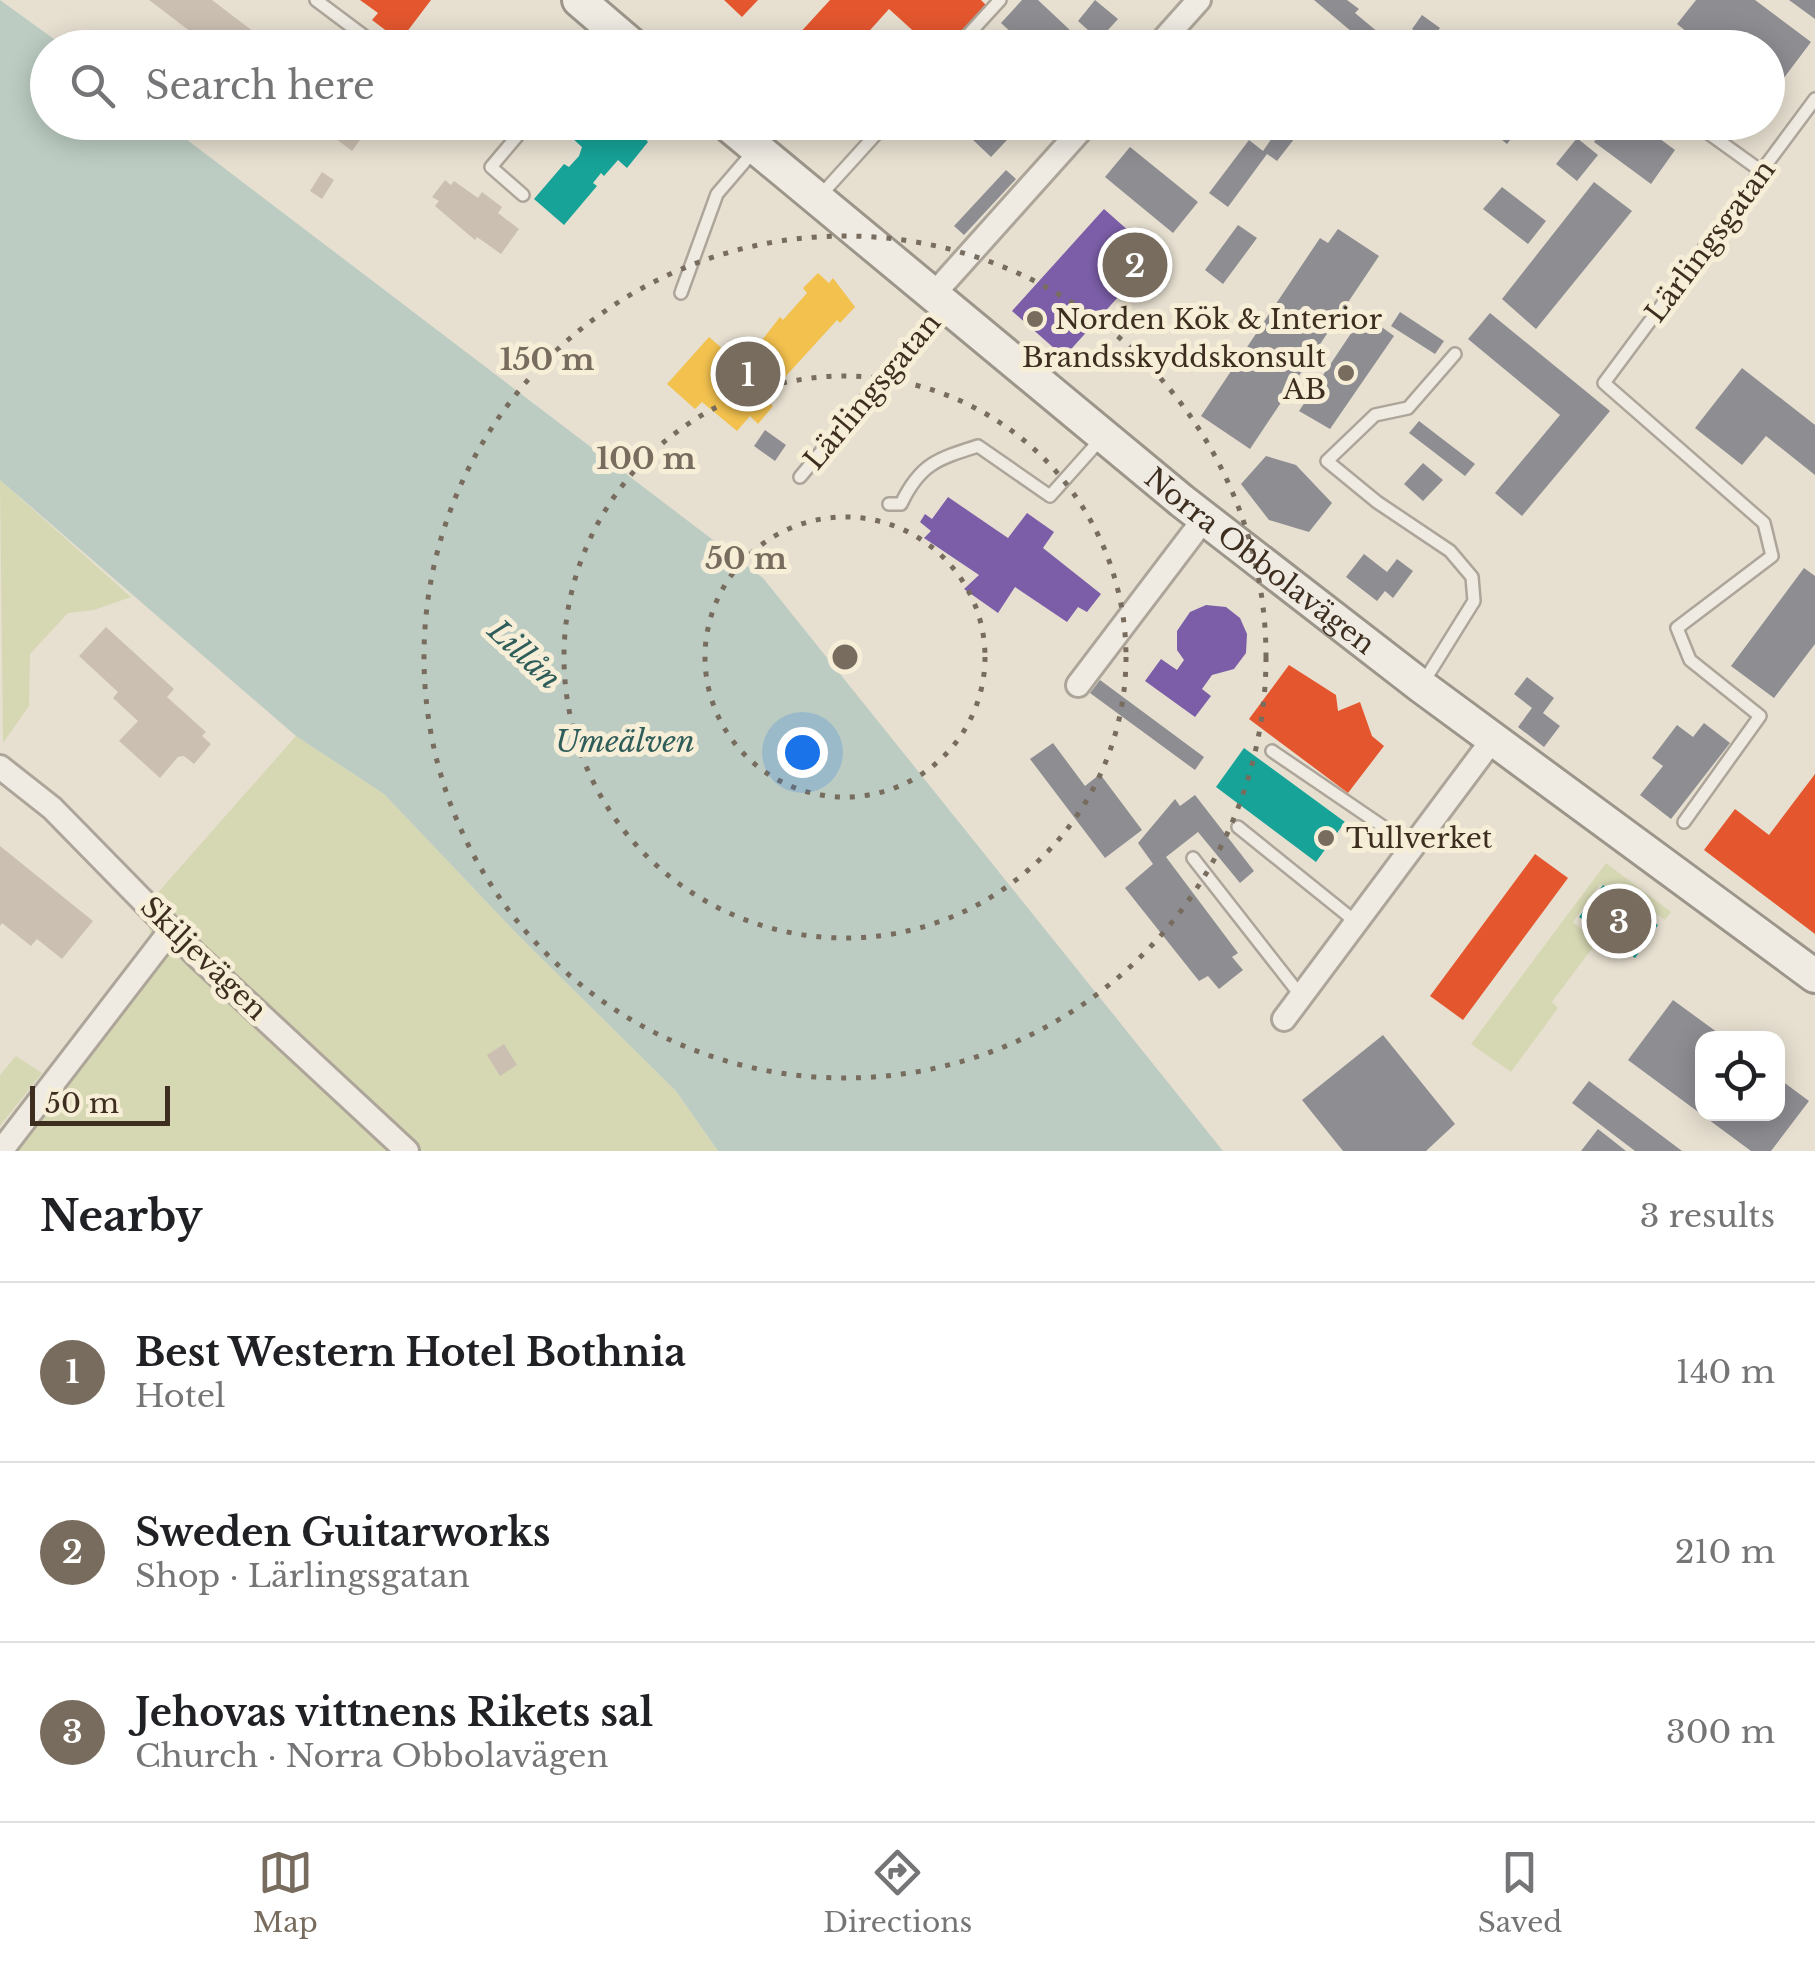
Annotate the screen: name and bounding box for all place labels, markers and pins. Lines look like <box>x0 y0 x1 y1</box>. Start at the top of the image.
pin: 2 <box>1102 228 1168 302</box>
place label: Norden Kök & Interior <box>1055 302 1383 337</box>
marker: Norden Kök & Interior <box>1024 308 1046 330</box>
pin: 1 <box>716 336 780 412</box>
place label: Brandsskyddskonsult AB <box>1022 340 1326 407</box>
marker: Brandsskyddskonsult AB <box>1335 362 1357 384</box>
centre of rings <box>827 639 863 675</box>
place label: Tullverket <box>1346 821 1493 856</box>
marker: Tullverket <box>1315 827 1337 849</box>
pin: 3 <box>1586 884 1652 958</box>

